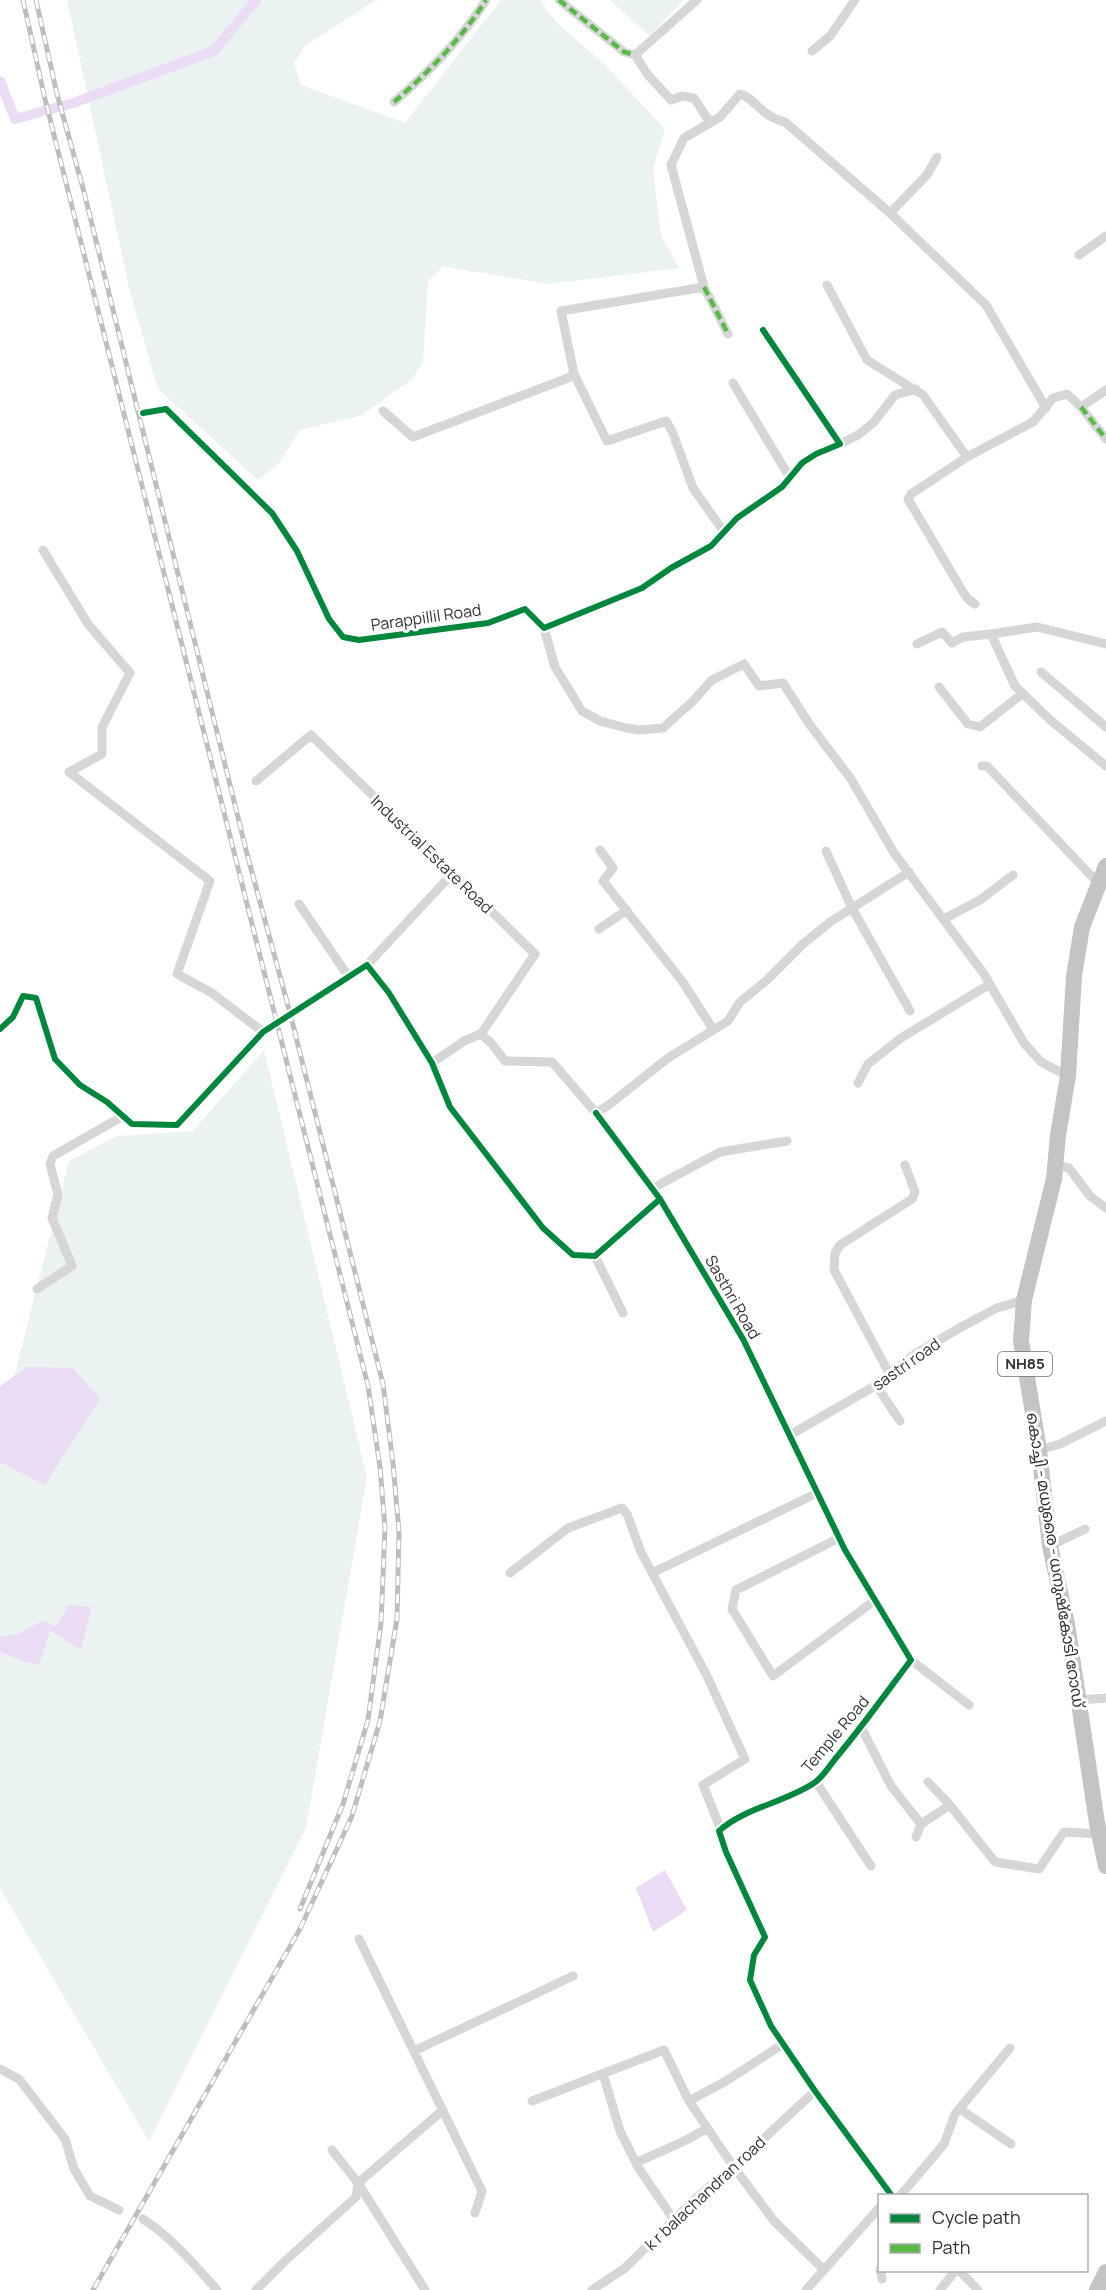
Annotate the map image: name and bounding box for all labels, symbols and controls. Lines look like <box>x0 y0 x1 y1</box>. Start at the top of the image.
street label: Parappillil Road <box>369 598 483 636</box>
street label: Industrial Estate Road <box>366 790 498 918</box>
street label: Sasthri Road <box>700 1251 766 1343</box>
street label: sastri road <box>868 1333 944 1395</box>
road number: NH85 <box>998 1352 1052 1376</box>
street label: കൊച്ചി - മധുരൈ - ധനുഷ്‌കോടി റോഡ് <box>1022 1411 1090 1711</box>
street label: Temple Road <box>796 1691 874 1777</box>
street label: k r balachandran road <box>640 2131 770 2255</box>
legend <box>878 2194 1088 2272</box>
text: Cycle path <box>932 2205 1021 2229</box>
text: Path <box>932 2235 970 2259</box>

